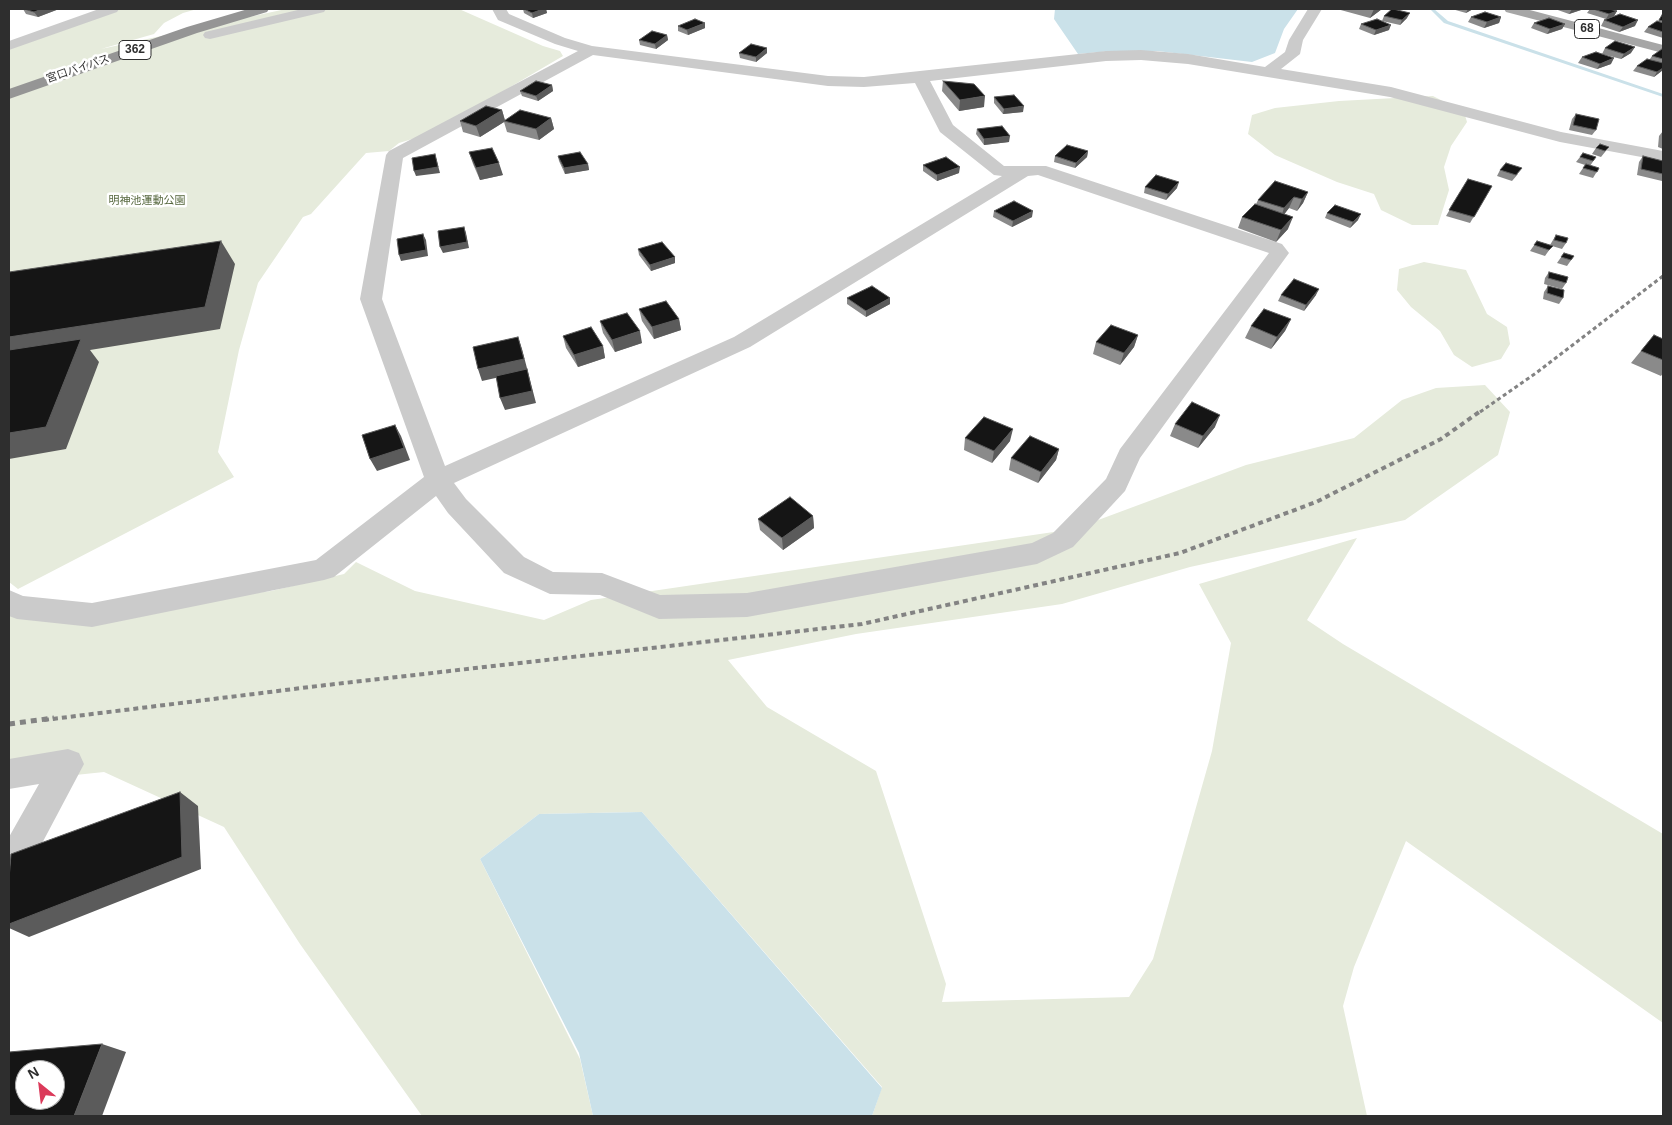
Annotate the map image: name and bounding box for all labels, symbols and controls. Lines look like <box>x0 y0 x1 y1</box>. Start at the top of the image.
road number: 68 <box>1574 20 1600 38</box>
road number: 362 <box>119 40 151 60</box>
street label: 宮口バイパス <box>45 52 111 86</box>
park label: 明神池運動公園 <box>109 194 185 208</box>
north arrow <box>15 1060 65 1110</box>
text: N <box>25 1063 42 1082</box>

